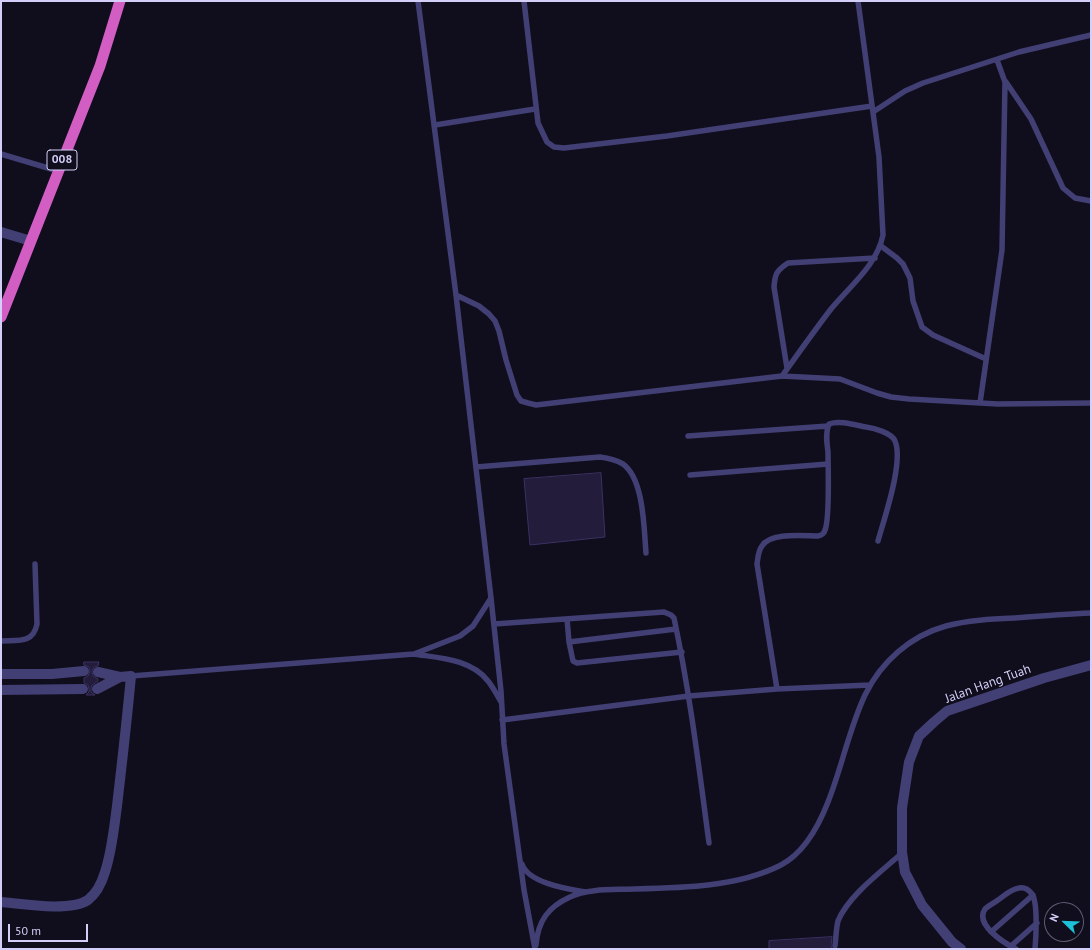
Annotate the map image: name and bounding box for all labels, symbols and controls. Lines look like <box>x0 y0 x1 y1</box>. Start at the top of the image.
road number: 008 <box>47 150 77 170</box>
street label: Jalan Hang Tuah <box>943 661 1033 707</box>
north arrow <box>1044 902 1084 942</box>
text: N <box>1046 912 1062 924</box>
scale bar <box>10 916 90 942</box>
text: 50 m <box>15 923 41 938</box>

